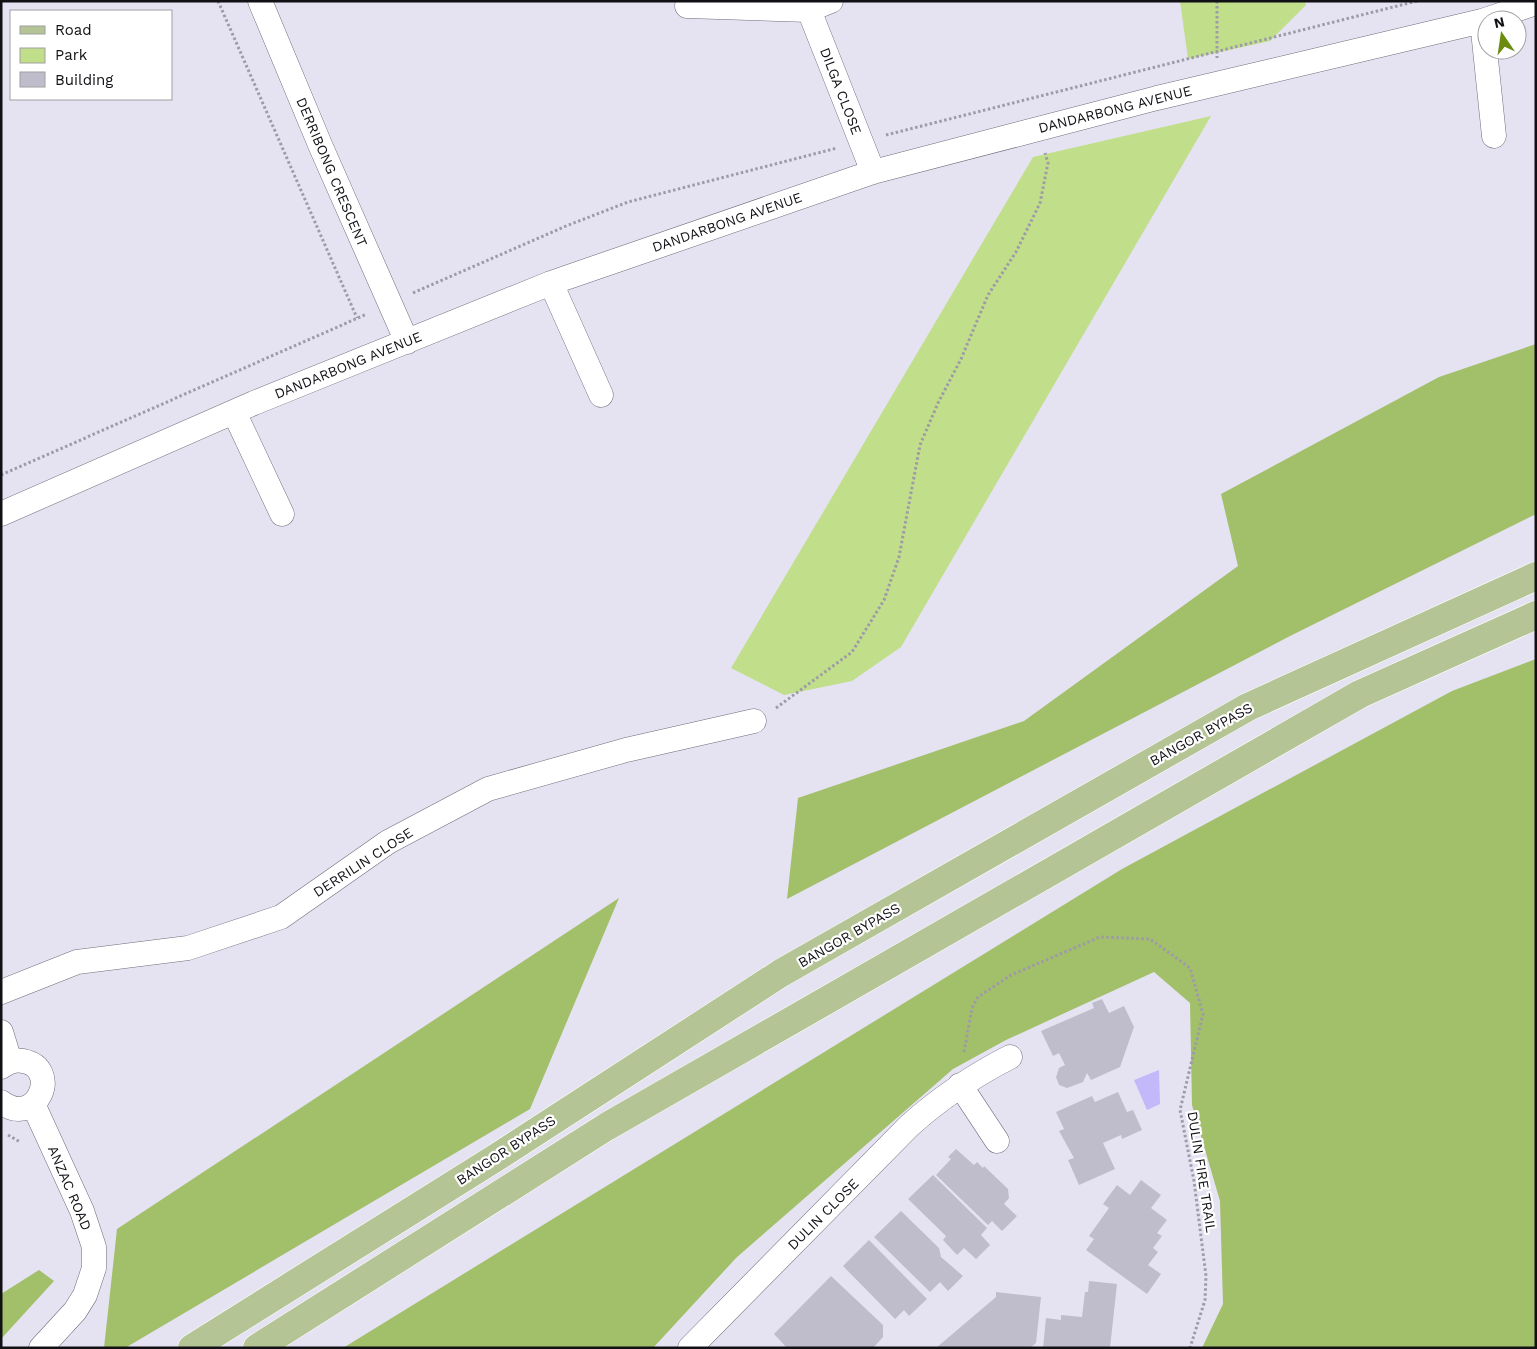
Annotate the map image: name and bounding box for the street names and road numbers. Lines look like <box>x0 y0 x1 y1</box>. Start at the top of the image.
street label: DILGA CLOSE <box>817 45 865 137</box>
street label: DANDARBONG AVENUE <box>1037 82 1193 136</box>
street label: DERRIBONG CRESCENT <box>293 95 371 250</box>
street label: DANDARBONG AVENUE <box>650 189 804 255</box>
street label: DANDARBONG AVENUE <box>272 328 424 402</box>
street label: BANGOR BYPASS <box>1147 699 1255 769</box>
street label: DERRILIN CLOSE <box>310 824 416 900</box>
street label: BANGOR BYPASS <box>795 899 903 971</box>
street label: DULIN FIRE TRAIL <box>1185 1110 1219 1234</box>
street label: BANGOR BYPASS <box>454 1112 558 1188</box>
street label: ANZAC ROAD <box>45 1143 95 1233</box>
street label: DULIN CLOSE <box>784 1175 862 1253</box>

